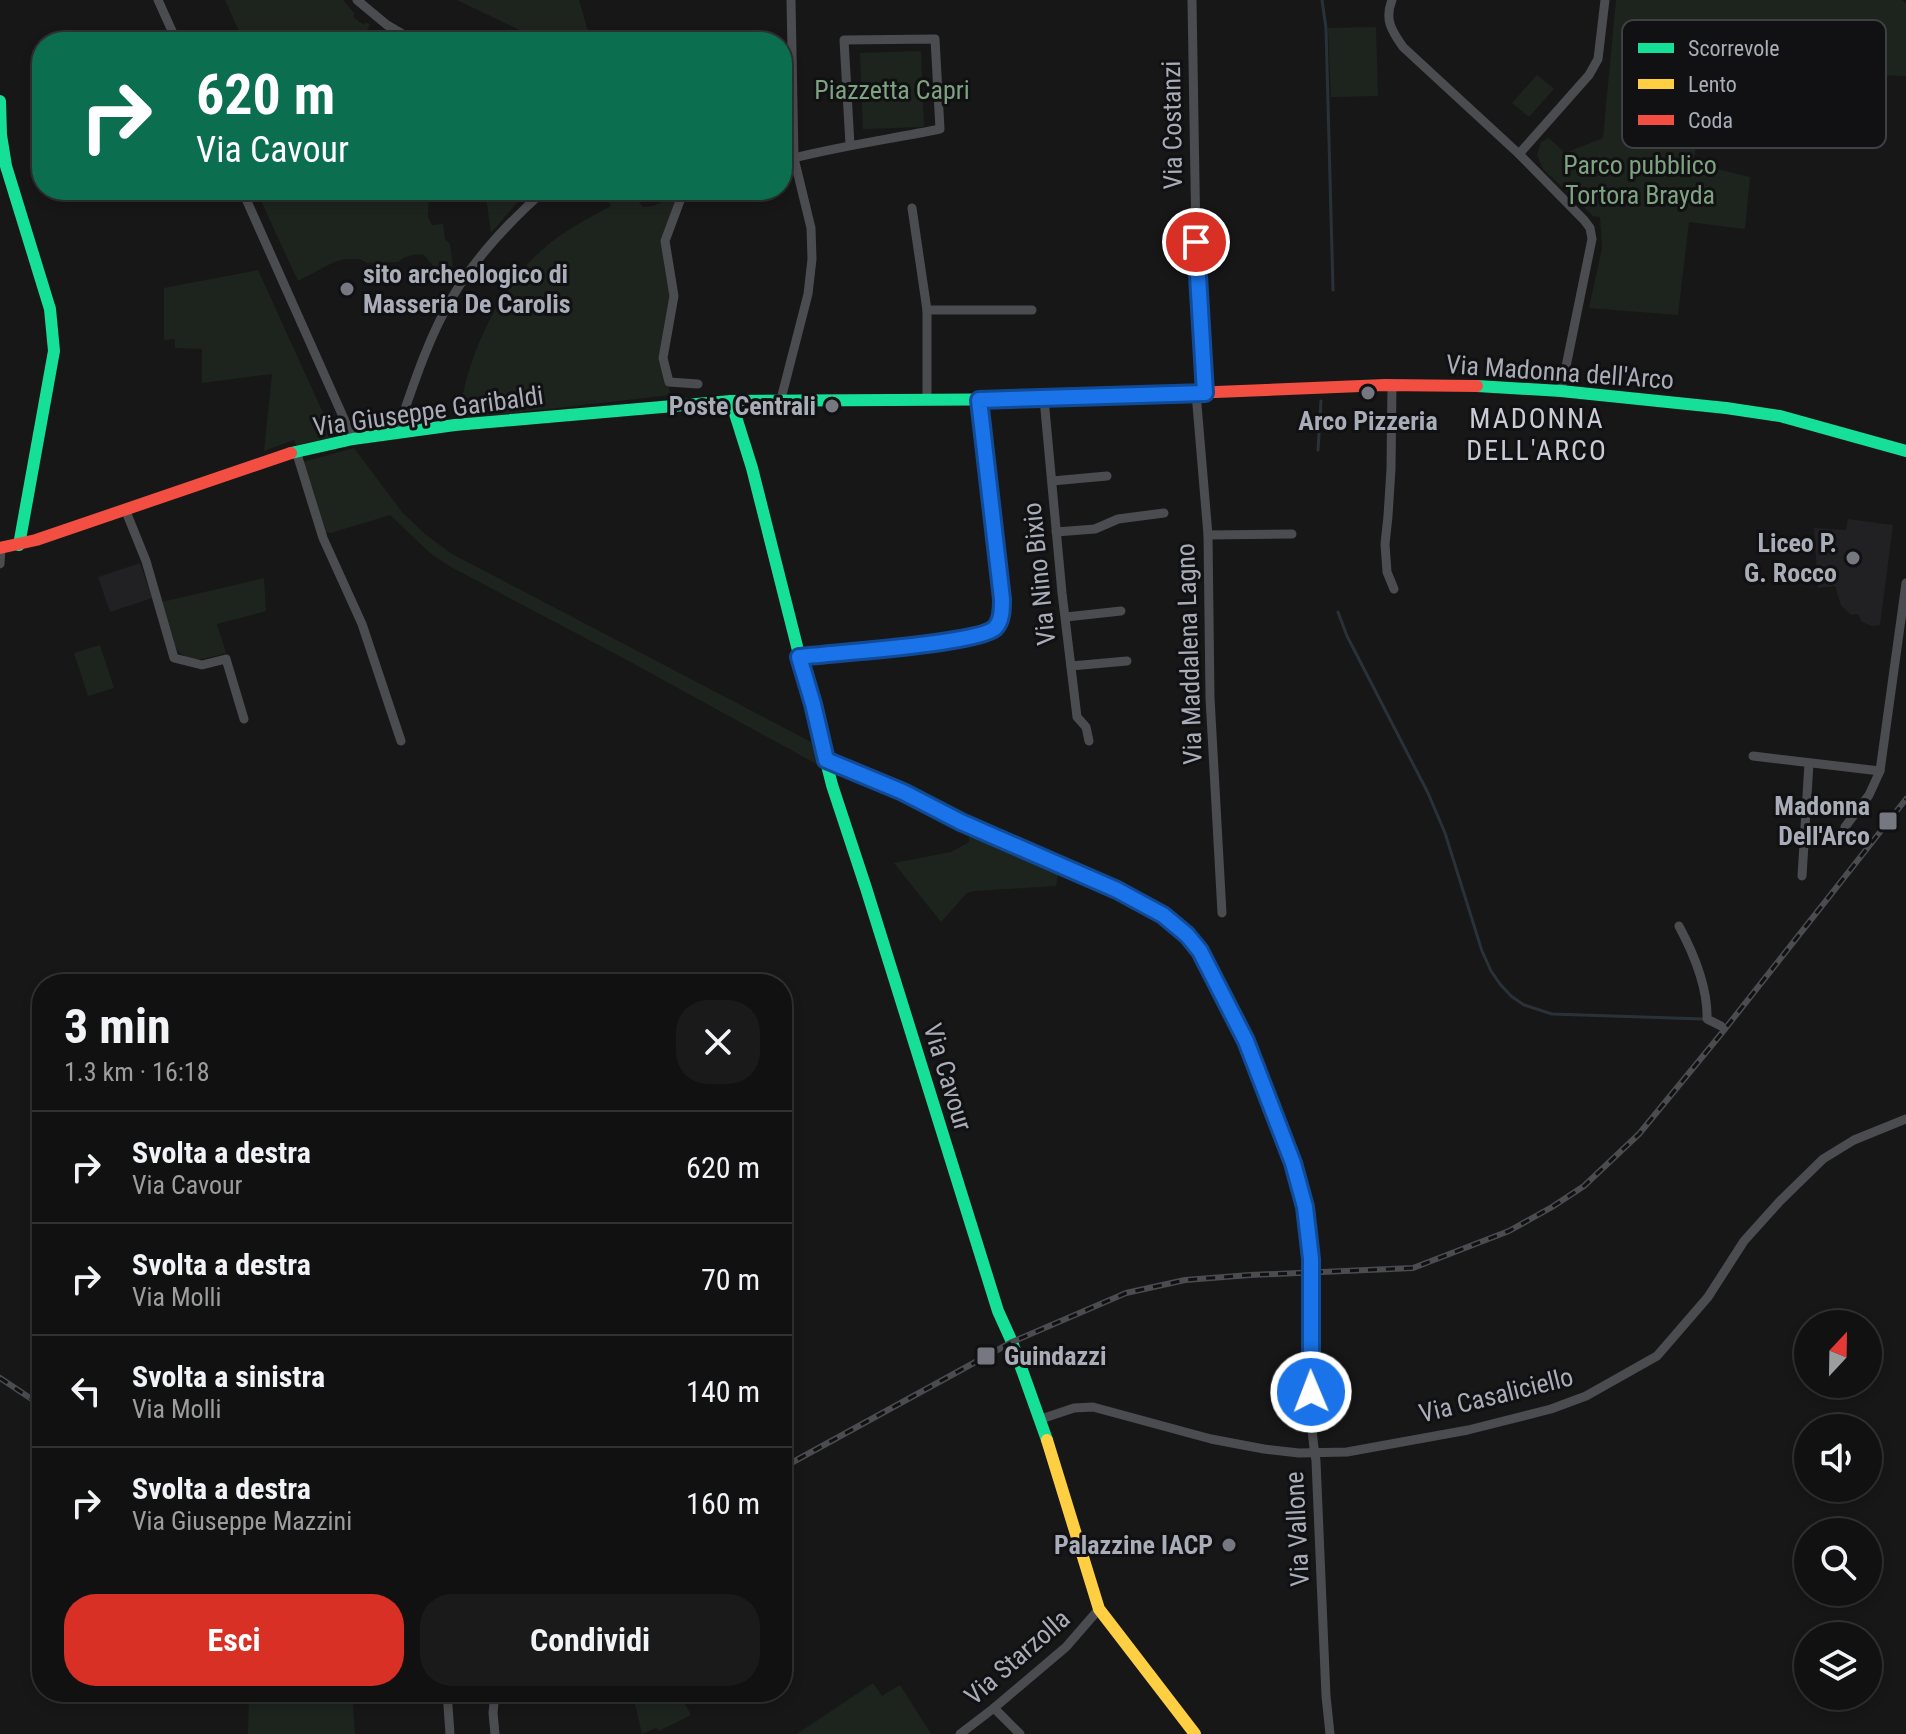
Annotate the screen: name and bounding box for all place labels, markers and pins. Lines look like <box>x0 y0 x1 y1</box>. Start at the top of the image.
pin <box>1162 208 1230 276</box>
place label: sito archeologico di Masseria De Carolis <box>363 259 571 319</box>
marker: sito archeologico di Masseria De Carolis <box>338 280 356 298</box>
marker: Arco Pizzeria <box>1359 384 1377 402</box>
place label: Poste Centrali <box>669 391 816 421</box>
marker: Poste Centrali <box>823 397 841 415</box>
place label: Arco Pizzeria <box>1298 406 1438 436</box>
place label: Liceo P. G. Rocco <box>1744 528 1837 588</box>
marker: Liceo P. G. Rocco <box>1844 549 1862 567</box>
place label: Madonna Dell'Arco <box>1774 791 1870 851</box>
marker: Madonna Dell'Arco <box>1877 810 1899 832</box>
place label: Guindazzi <box>1004 1341 1107 1371</box>
marker: Guindazzi <box>975 1345 997 1367</box>
place label: Palazzine IACP <box>1054 1530 1213 1560</box>
marker: Palazzine IACP <box>1220 1536 1238 1554</box>

